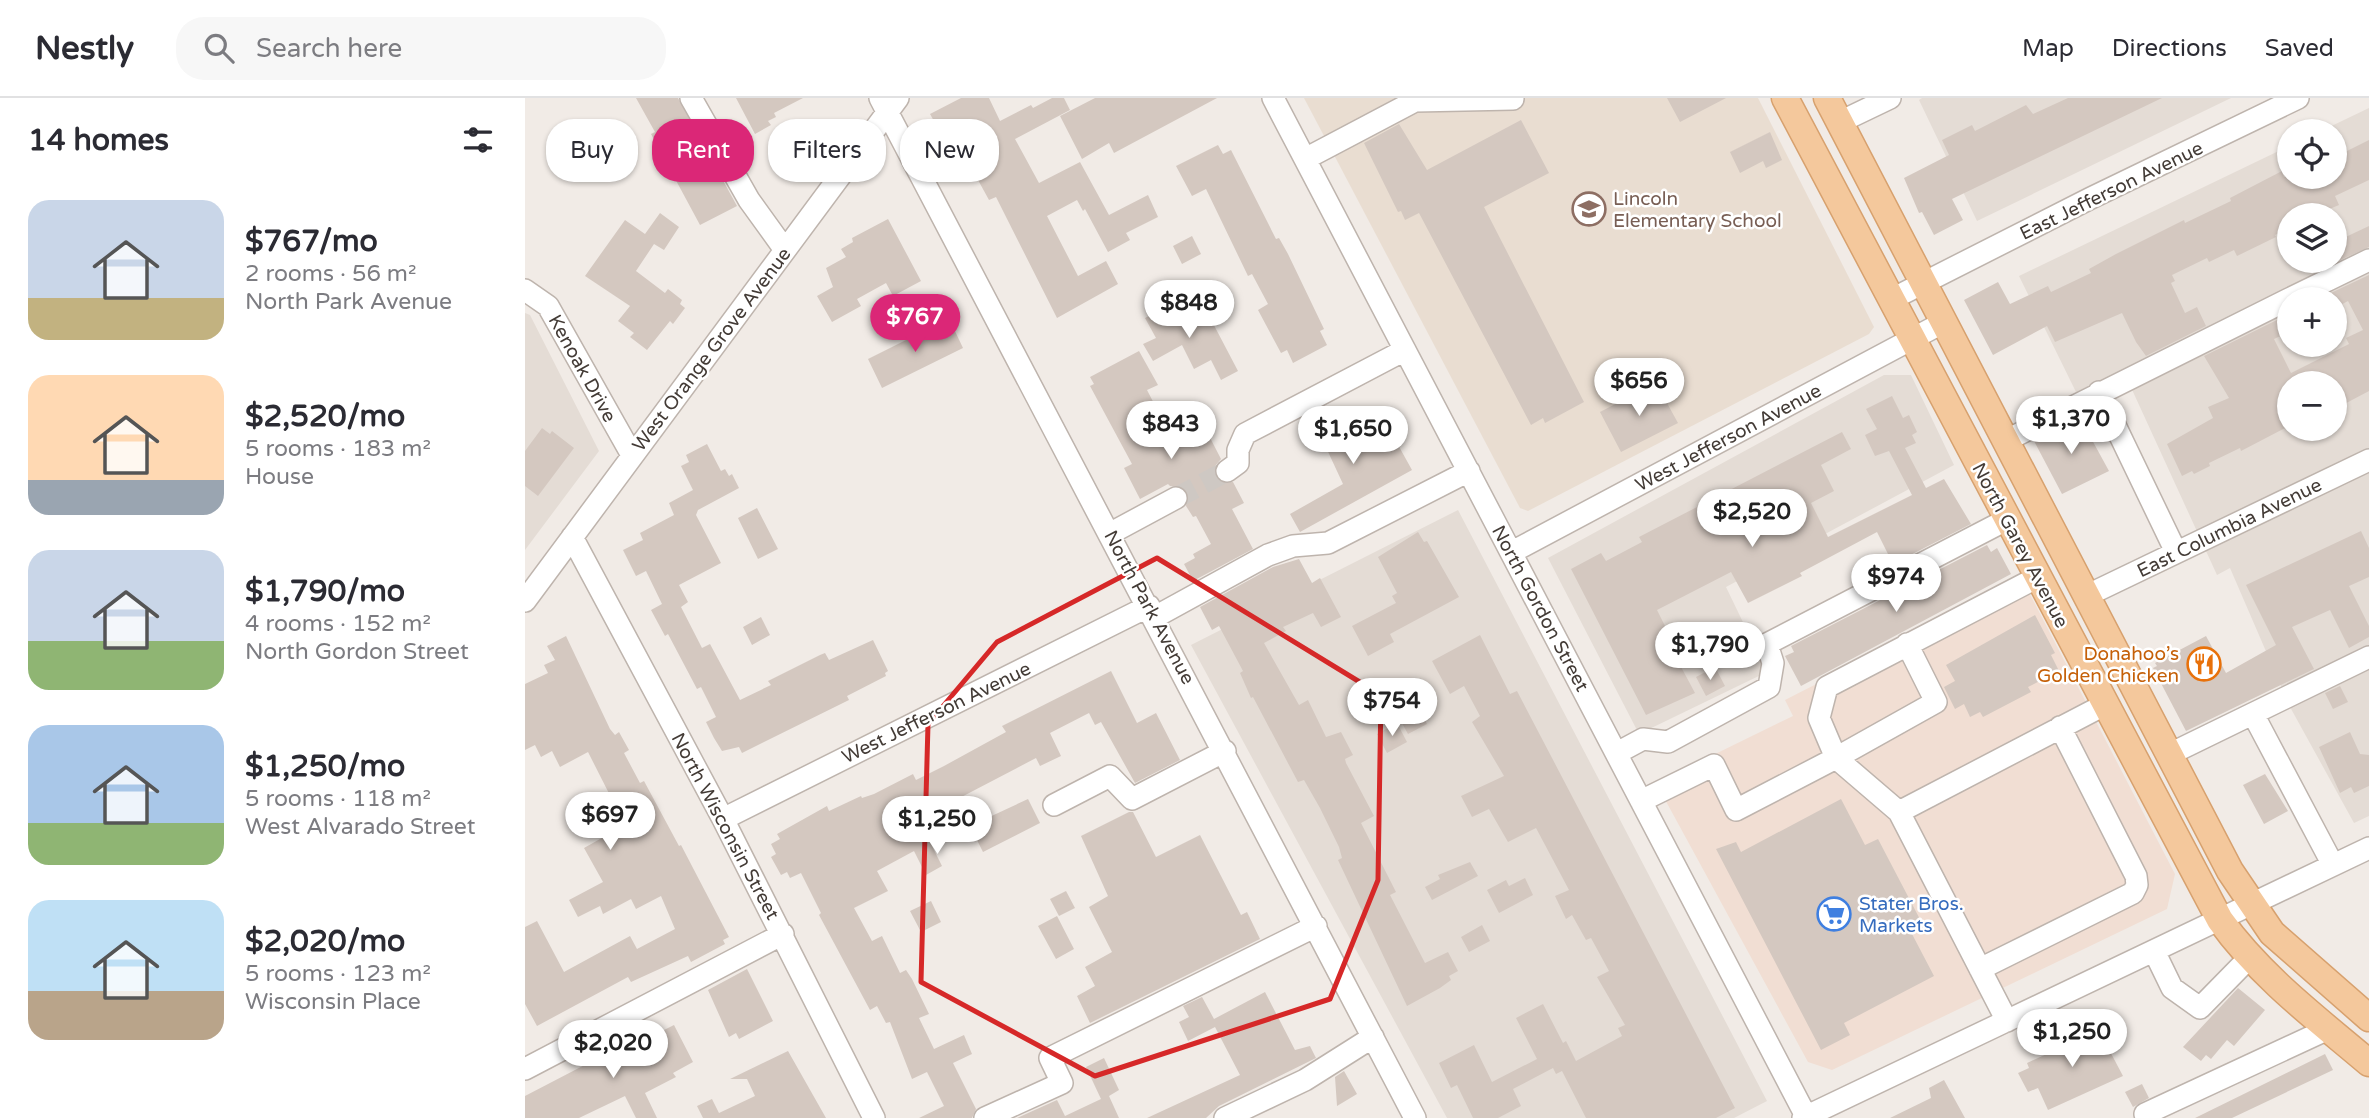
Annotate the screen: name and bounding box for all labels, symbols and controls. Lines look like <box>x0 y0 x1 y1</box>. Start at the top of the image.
search box <box>176 17 666 80</box>
text: Nestly <box>35 29 134 68</box>
icon: search <box>200 29 238 67</box>
text: Search here <box>256 33 402 64</box>
text: Map <box>2022 34 2074 63</box>
text: Directions <box>2112 34 2227 63</box>
text: Saved <box>2265 34 2334 63</box>
chip: Buy <box>546 119 638 182</box>
chip: Rent <box>652 119 754 182</box>
chip: Filters <box>768 119 886 182</box>
chip: New <box>900 119 999 182</box>
map controls <box>2277 119 2347 441</box>
button: locate <box>2277 119 2347 189</box>
icon: filters <box>459 121 497 159</box>
text: 14 homes <box>28 122 169 159</box>
street label: East Jefferson Avenue <box>2016 137 2207 245</box>
place label: Lincoln Elementary School <box>1613 188 1782 232</box>
school or university icon: Lincoln Elementary School <box>1570 190 1608 228</box>
button: layers <box>2277 203 2347 273</box>
text: $767/mo <box>245 223 378 260</box>
icon: home <box>84 228 168 312</box>
street label: West Orange Grove Avenue <box>628 243 796 456</box>
text: 2 rooms · 56 m² <box>245 260 416 288</box>
pin: $848 <box>1148 280 1230 340</box>
button: + <box>2277 287 2347 357</box>
text: North Park Avenue <box>245 288 452 316</box>
text: $848 <box>1160 289 1218 317</box>
pin: $767 <box>874 294 956 354</box>
text: $767 <box>886 303 944 331</box>
street label: Kenoak Drive <box>544 311 621 426</box>
pin: $656 <box>1598 358 1680 418</box>
text: $656 <box>1610 367 1668 395</box>
button: − <box>2277 371 2347 441</box>
street label: West Jefferson Avenue <box>1632 379 1825 496</box>
pin: $1,370 <box>2014 396 2128 456</box>
text: $2,520/mo <box>245 398 405 435</box>
pin: $843 <box>1130 402 1212 461</box>
icon: home <box>84 403 168 487</box>
text: $1,370 <box>2032 405 2110 433</box>
pin: $1,650 <box>1296 406 1410 466</box>
text: $843 <box>1142 410 1200 438</box>
text: $1,650 <box>1314 415 1392 443</box>
text: 5 rooms · 183 m² <box>245 435 431 463</box>
street label: North Garey Avenue <box>1967 459 2073 632</box>
text: House <box>245 463 314 491</box>
street label: East Columbia Avenue <box>2134 474 2325 582</box>
pin: $2,520 <box>1695 490 1809 549</box>
text: $2,520 <box>1713 498 1791 526</box>
street label: North Gordon Street <box>1487 522 1593 695</box>
street label: North Park Avenue <box>1099 527 1199 688</box>
pin: $974 <box>1855 554 1937 614</box>
text: $974 <box>1867 563 1925 591</box>
text: $1,790/mo <box>245 573 405 610</box>
icon: home <box>84 578 168 662</box>
text: 4 rooms · 152 m² <box>245 610 431 638</box>
pin: $1,790 <box>1653 622 1767 682</box>
text: $1,790 <box>1671 631 1749 659</box>
text: North Gordon Street <box>245 638 469 666</box>
place label: Donahoo’s Golden Chicken <box>2037 643 2179 687</box>
restaurant icon: Donahoo’s Golden Chicken <box>2185 645 2223 683</box>
street label: West Jefferson Avenue <box>838 658 1034 768</box>
pin: $754 <box>1351 678 1433 738</box>
text: $754 <box>1363 687 1421 715</box>
street label: North Wisconsin Street <box>667 729 784 924</box>
text: $1,250/mo <box>245 748 405 785</box>
icon: home <box>84 753 168 837</box>
text: 5 rooms · 118 m² <box>245 785 431 813</box>
pin: $697 <box>569 792 651 852</box>
pin: $1,250 <box>880 796 994 856</box>
text: $697 <box>581 801 639 829</box>
text: $1,250 <box>898 805 976 833</box>
text: West Alvarado Street <box>245 813 476 841</box>
place label: Stater Bros. Markets <box>1859 893 1964 937</box>
supermarket icon: Stater Bros. Markets <box>1815 895 1853 933</box>
text: $2,020/mo <box>245 923 405 960</box>
icon: home <box>84 928 168 1012</box>
text: 5 rooms · 123 m² <box>245 960 431 988</box>
text: Wisconsin Place <box>245 988 421 1016</box>
pin: $1,250 <box>2015 1010 2129 1069</box>
text: $1,250 <box>2033 1018 2111 1046</box>
pin: $2,020 <box>556 1020 670 1080</box>
text: $2,020 <box>574 1029 652 1057</box>

